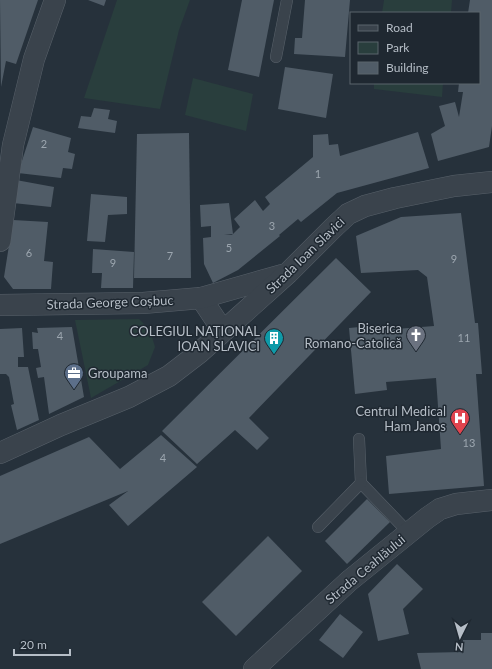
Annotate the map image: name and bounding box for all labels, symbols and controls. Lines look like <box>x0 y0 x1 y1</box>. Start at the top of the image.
legend <box>350 12 480 84</box>
text: Road <box>386 20 413 35</box>
text: Park <box>386 40 410 55</box>
text: Building <box>386 60 429 75</box>
house number: 2 <box>41 137 47 150</box>
house number: 1 <box>315 167 321 180</box>
street label: Strada Ioan Slavici <box>262 213 348 297</box>
house number: 3 <box>269 219 275 232</box>
house number: 5 <box>226 241 232 254</box>
house number: 6 <box>26 246 32 259</box>
house number: 7 <box>167 249 173 262</box>
house number: 9 <box>451 252 457 265</box>
house number: 9 <box>110 256 116 269</box>
street label: Strada George Coșbuc <box>46 292 174 312</box>
place label: Biserica Romano-Catolică <box>304 320 402 351</box>
place label: COLEGIUL NAŢIONAL IOAN SLAVICI <box>130 323 260 354</box>
church icon: Biserica Romano-Catolică <box>405 324 427 352</box>
building icon: COLEGIUL NAŢIONAL IOAN SLAVICI <box>263 327 285 355</box>
house number: 4 <box>57 329 64 342</box>
house number: 11 <box>458 331 470 344</box>
office icon: Groupama <box>63 362 85 390</box>
place label: Groupama <box>88 365 147 381</box>
place label: Centrul Medical Ham Janos <box>356 403 446 434</box>
hospital icon: Centrul Medical Ham Janos <box>449 407 471 435</box>
house number: 13 <box>463 436 475 449</box>
house number: 4 <box>160 451 167 464</box>
street label: Strada Ceahlăului <box>322 531 408 607</box>
north arrow <box>440 617 480 657</box>
scale bar <box>14 631 70 657</box>
text: 20 m <box>20 637 47 652</box>
text: N <box>454 641 464 654</box>

